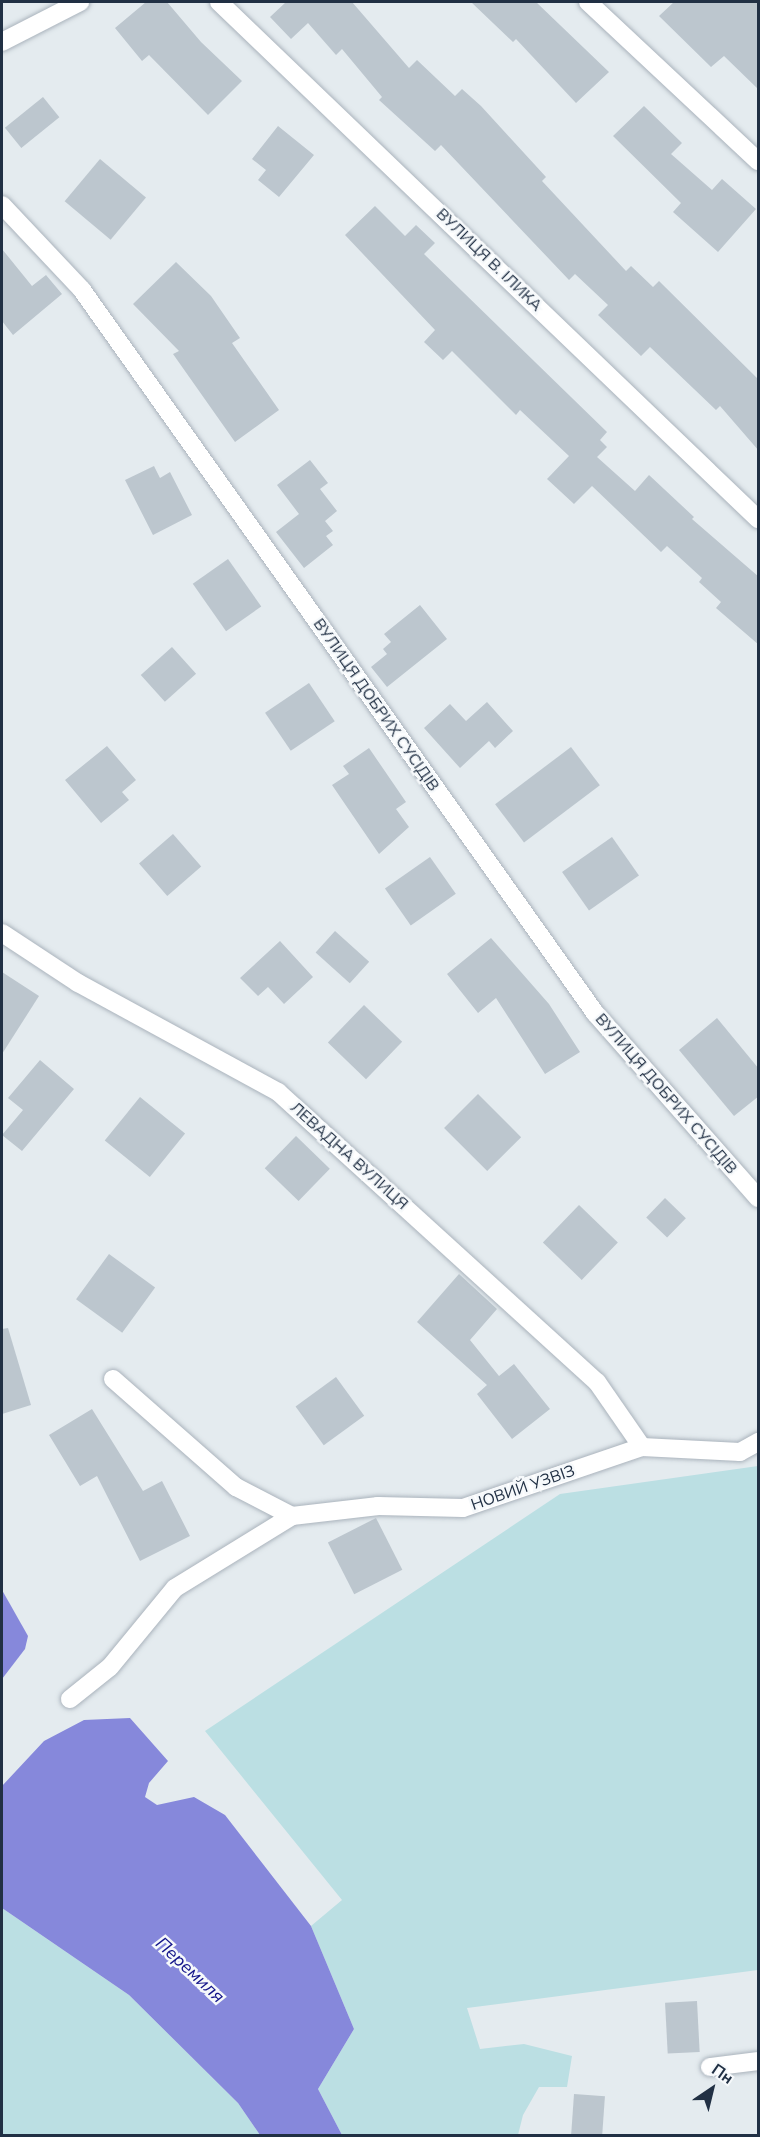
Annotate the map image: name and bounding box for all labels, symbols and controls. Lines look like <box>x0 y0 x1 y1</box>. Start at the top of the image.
street label: ВУЛИЦЯ В. ІЛИКА <box>432 205 546 315</box>
street label: ВУЛИЦЯ ДОБРИХ СУСІДІВ <box>309 615 443 795</box>
street label: ВУЛИЦЯ ДОБРИХ СУСІДІВ <box>591 1010 741 1178</box>
street label: ЛЕВАДНА ВУЛИЦЯ <box>286 1098 412 1214</box>
street label: НОВИЙ УЗВІЗ <box>468 1461 578 1515</box>
water label: Перемиля <box>151 1933 229 2007</box>
north arrow <box>682 2059 742 2119</box>
text: Пн <box>707 2059 738 2090</box>

